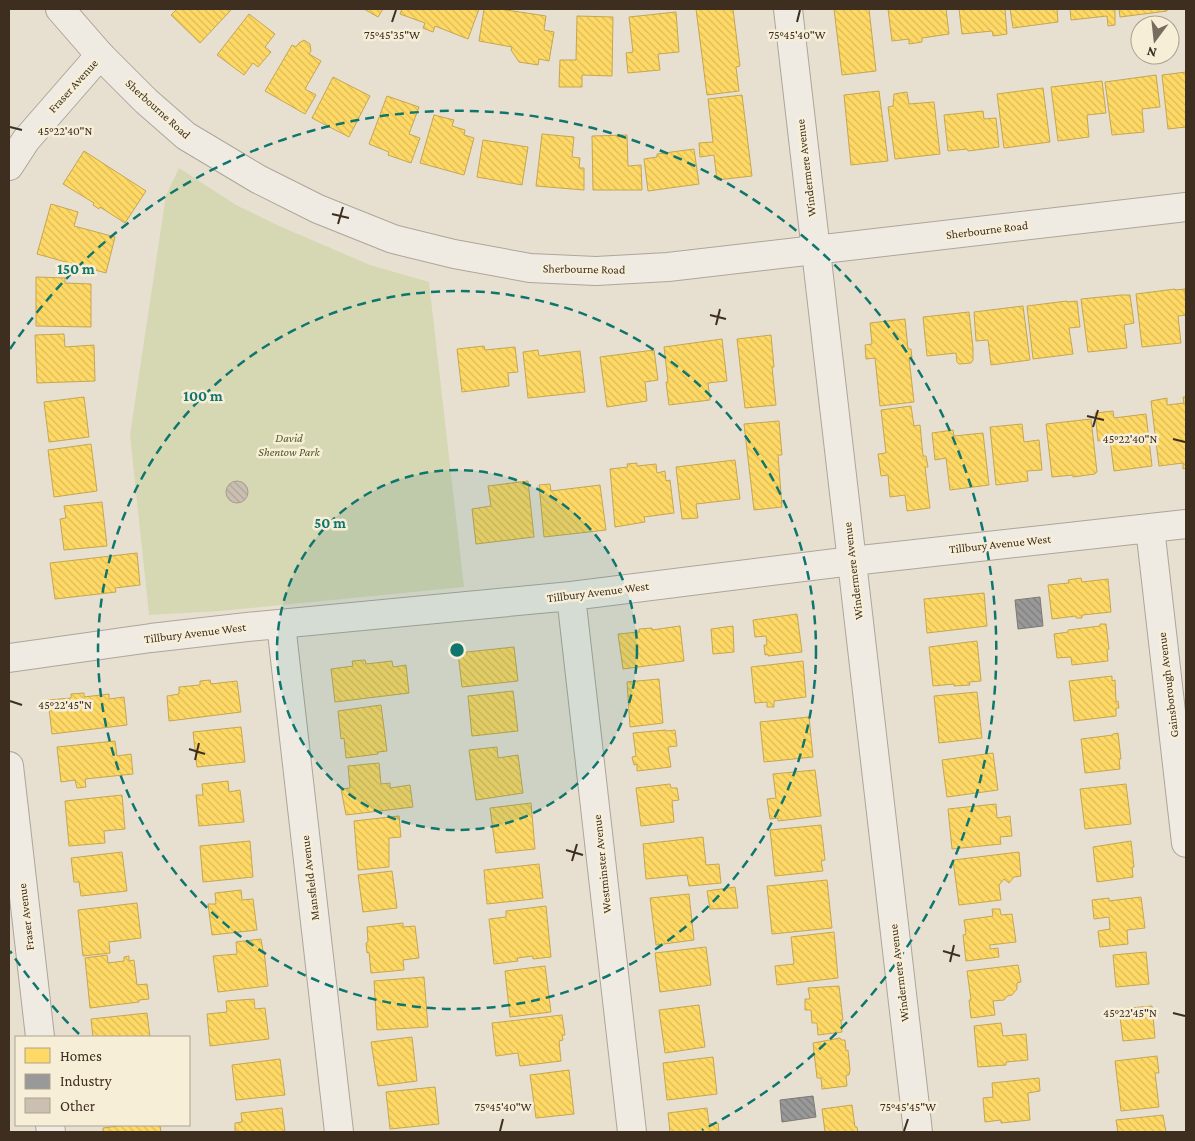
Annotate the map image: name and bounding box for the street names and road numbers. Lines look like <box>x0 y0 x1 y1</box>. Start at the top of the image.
street label: Fraser Avenue <box>45 56 101 116</box>
street label: Sherbourne Road <box>123 76 194 142</box>
street label: Windermere Avenue <box>793 118 819 218</box>
street label: Sherbourne Road <box>945 218 1030 242</box>
street label: Sherbourne Road <box>543 261 626 277</box>
street label: Windermere Avenue <box>840 521 866 621</box>
street label: Tillbury Avenue West <box>948 532 1053 556</box>
street label: Tillbury Avenue West <box>546 579 651 605</box>
street label: Tillbury Avenue West <box>143 620 248 646</box>
street label: Gainsborough Avenue <box>1155 632 1181 738</box>
street label: Westminster Avenue <box>590 814 614 914</box>
street label: Mansfield Avenue <box>298 835 322 921</box>
street label: Fraser Avenue <box>15 883 37 951</box>
street label: Windermere Avenue <box>886 923 912 1023</box>

